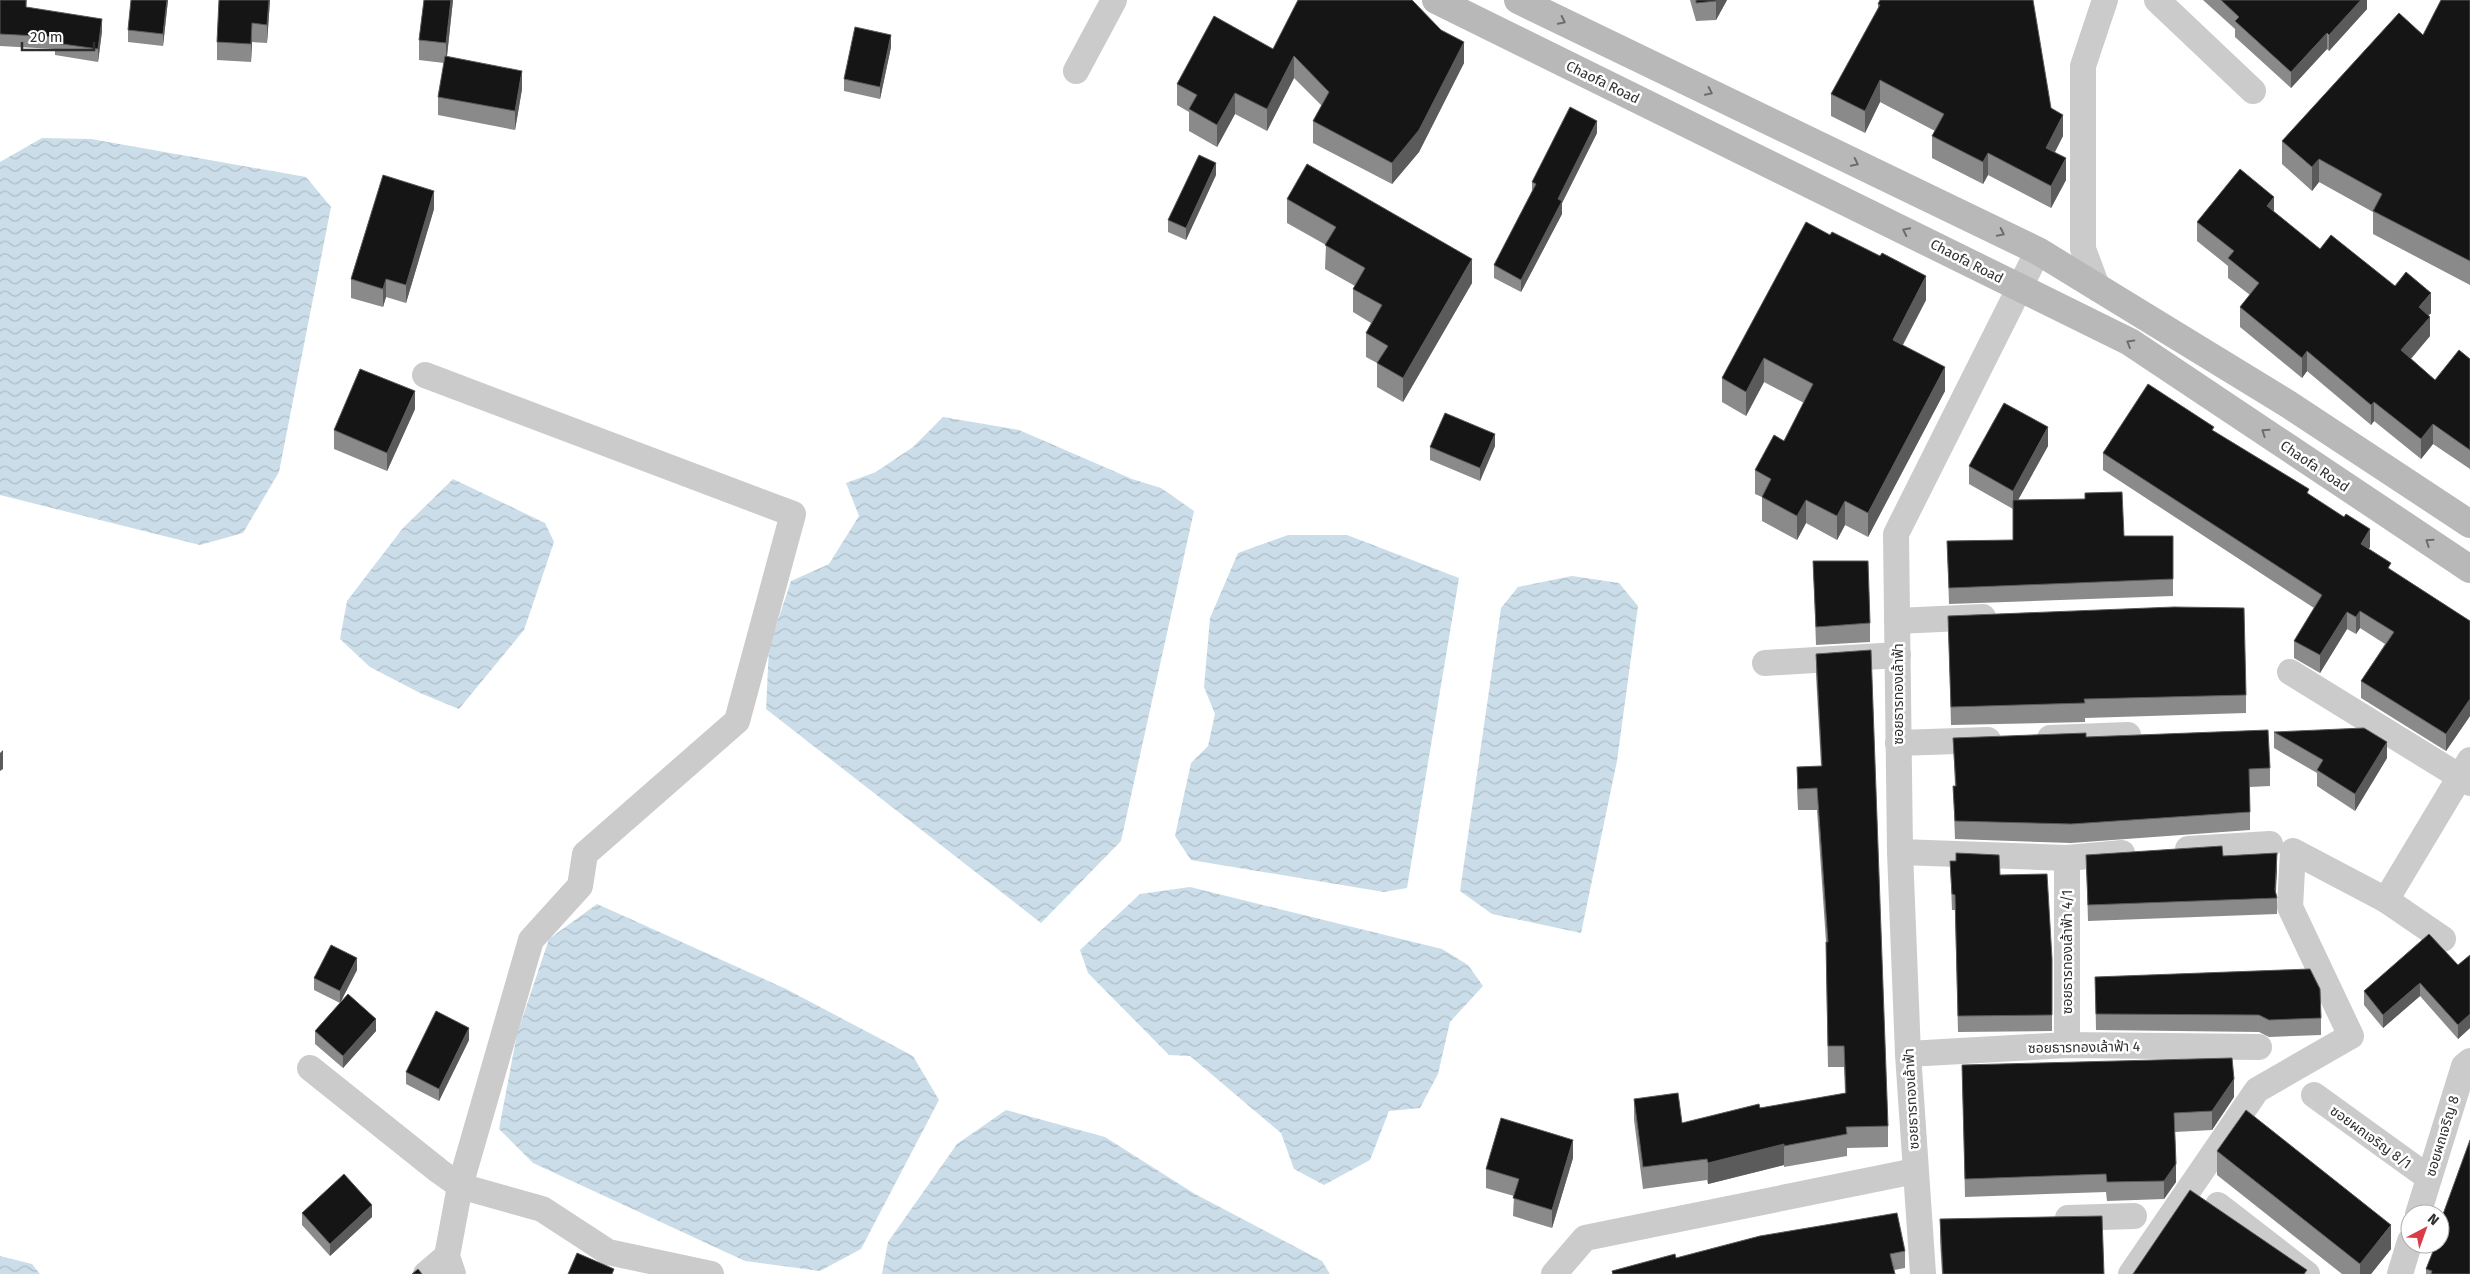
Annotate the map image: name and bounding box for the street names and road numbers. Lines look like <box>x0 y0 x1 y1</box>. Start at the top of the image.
street label: Chaofa Road <box>1563 57 1642 108</box>
street label: Chaofa Road <box>1927 236 2006 287</box>
street label: Chaofa Road <box>2277 437 2353 496</box>
street label: ซอยธารทองเล้าฟ้า <box>1890 643 1907 745</box>
street label: ซอยธารทองเล้าฟ้า 4/1 <box>2059 890 2076 1014</box>
street label: ซอยธารทองเล้าฟ้า 4 <box>2028 1038 2141 1057</box>
street label: ซอยธารทองเล้าฟ้า <box>1900 1048 1923 1150</box>
street label: ซอยผถเจริญ 8 <box>2422 1093 2463 1179</box>
street label: ซอยผถเจริญ 8/1 <box>2327 1102 2415 1173</box>

